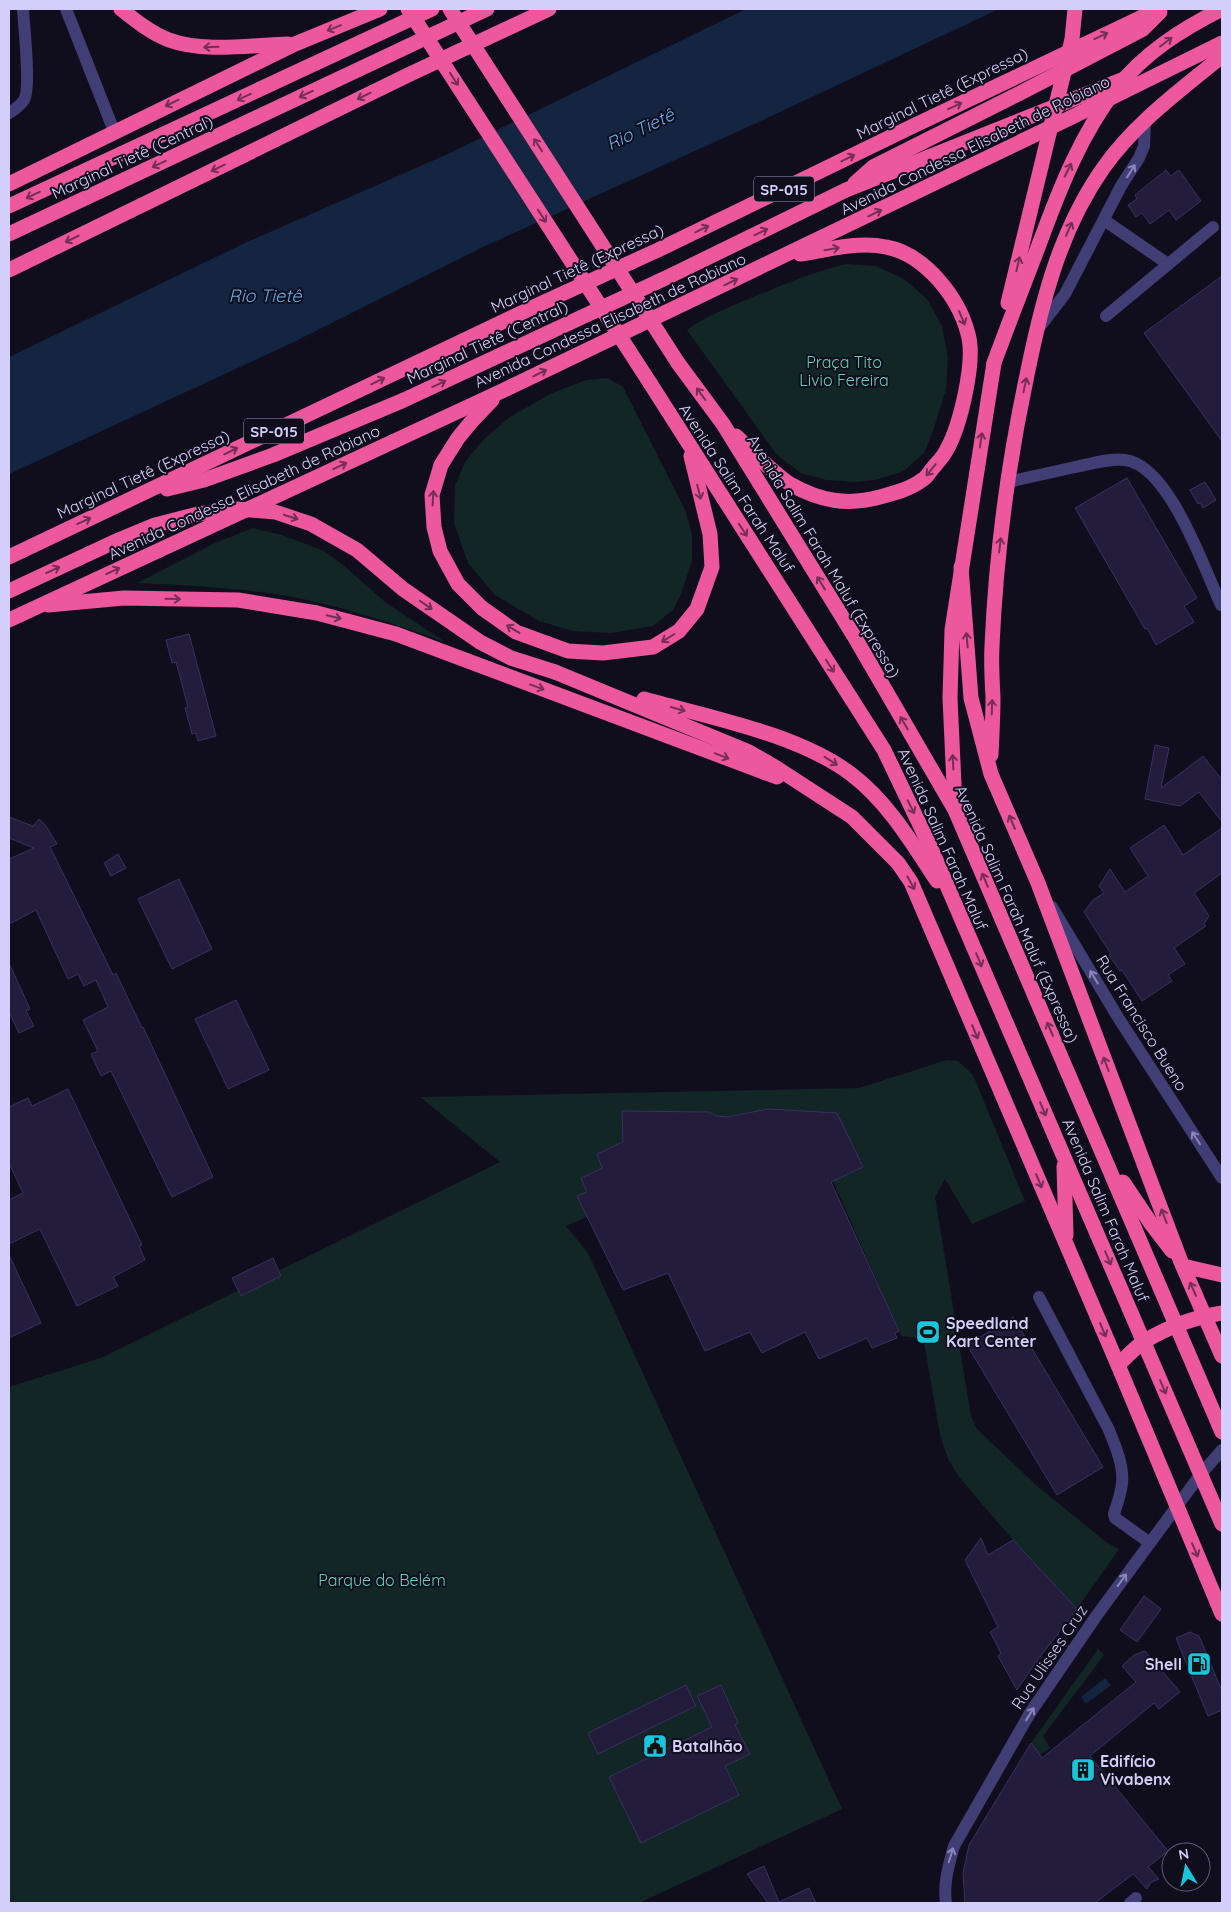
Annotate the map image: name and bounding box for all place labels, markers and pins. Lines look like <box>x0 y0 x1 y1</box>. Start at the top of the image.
place label: Speedland Kart Center <box>946 1313 1036 1351</box>
sports icon: Speedland Kart Center <box>915 1319 941 1345</box>
fuel station icon: Shell <box>1186 1651 1212 1677</box>
place label: Shell <box>1145 1654 1182 1674</box>
public building icon: Batalhão <box>642 1733 668 1759</box>
place label: Batalhão <box>672 1736 743 1756</box>
place label: Edifício Vivabenx <box>1100 1751 1171 1789</box>
building icon: Edifício Vivabenx <box>1070 1757 1096 1783</box>

